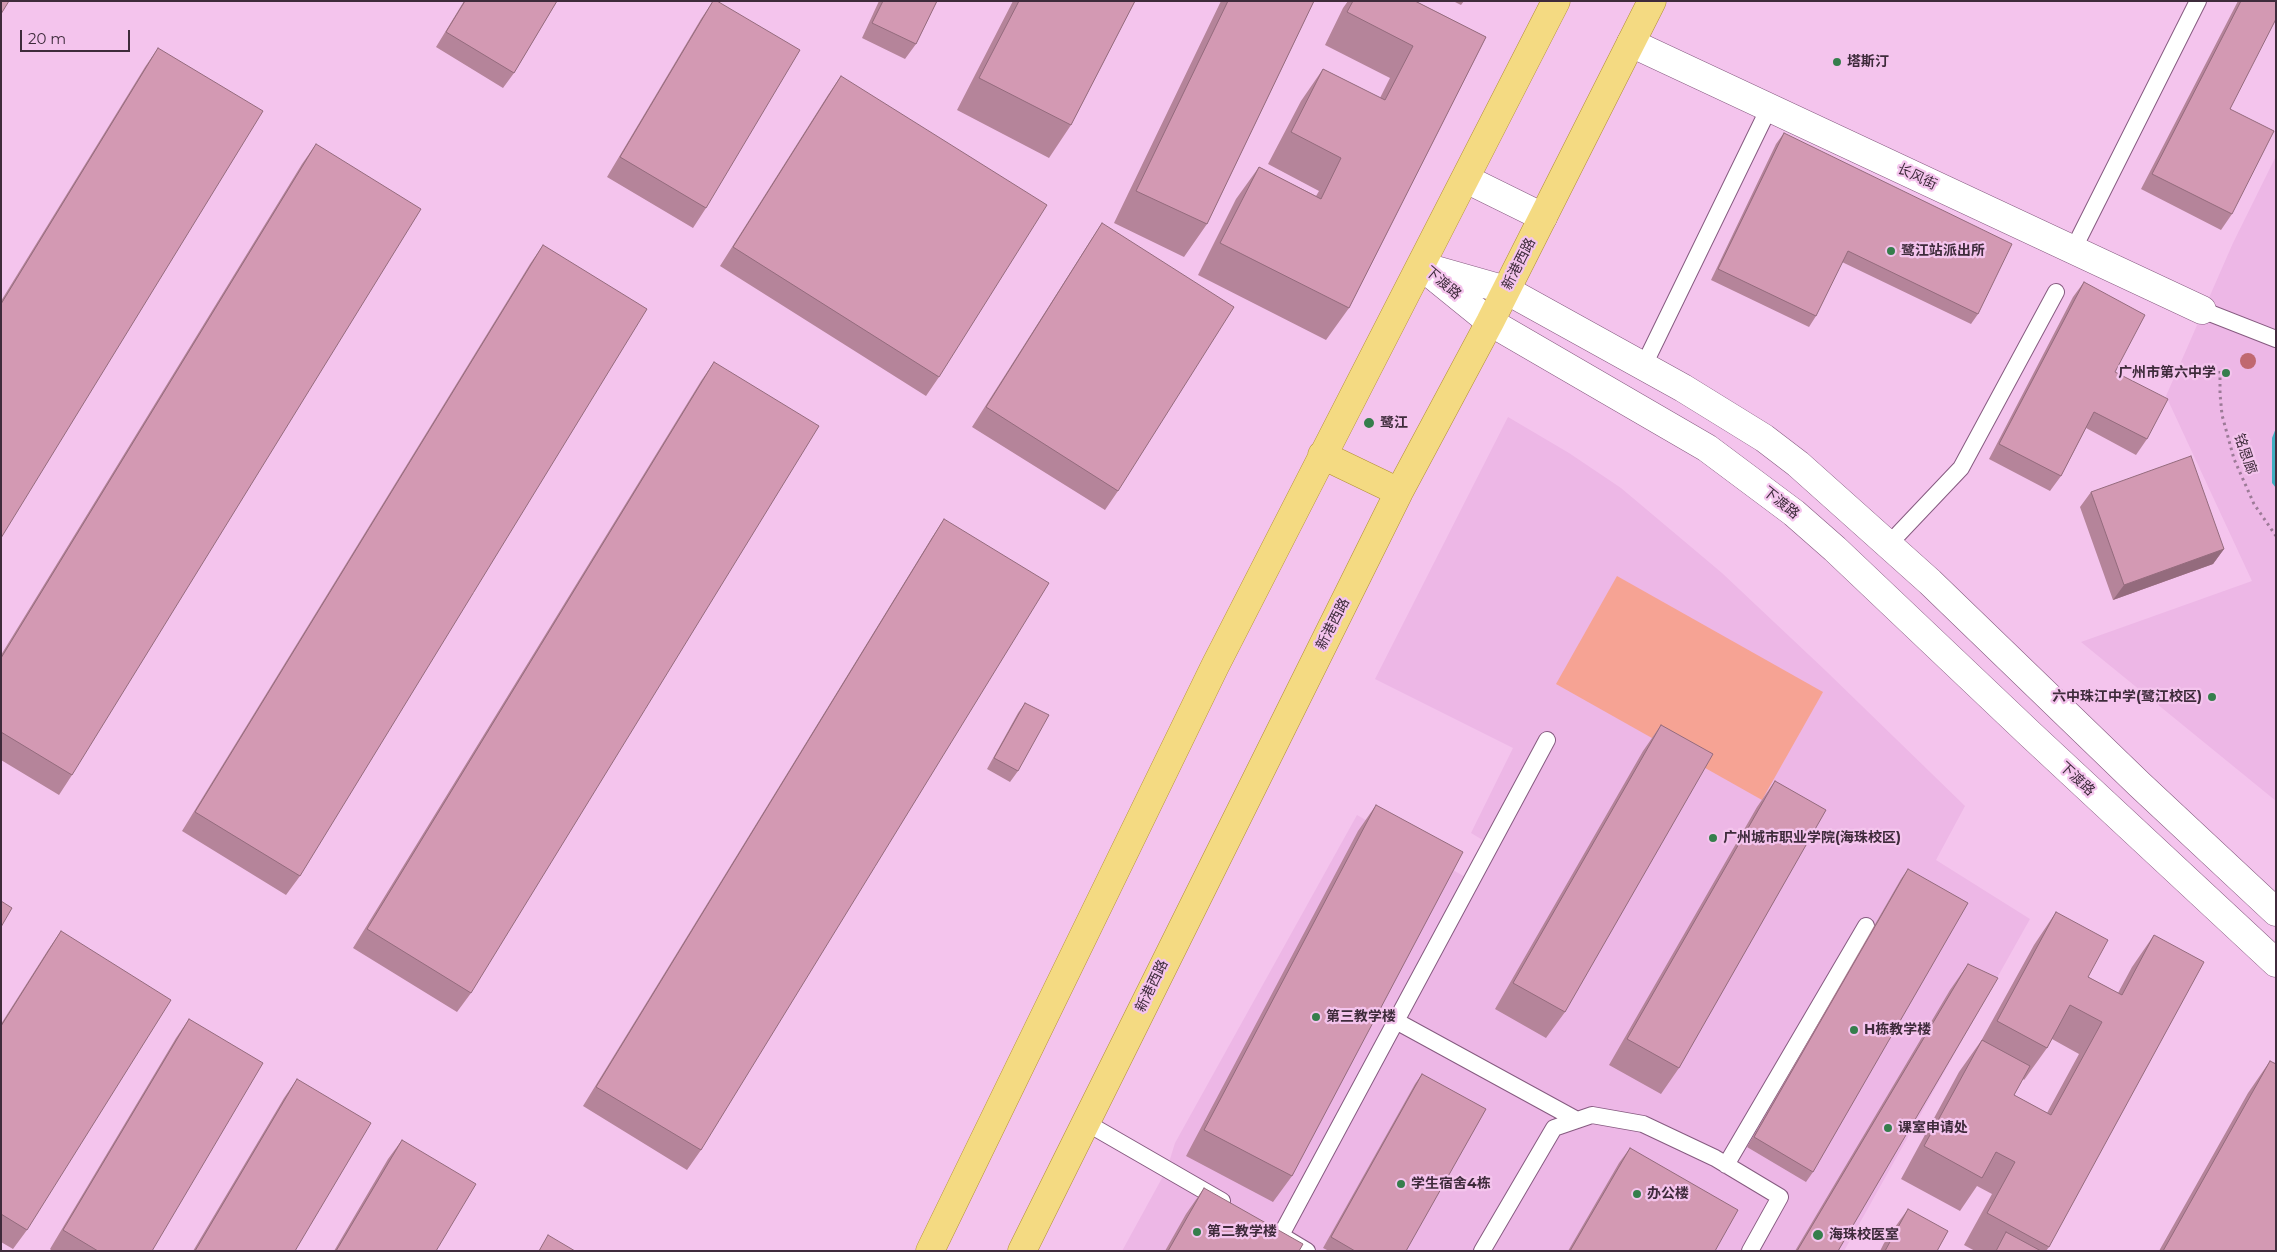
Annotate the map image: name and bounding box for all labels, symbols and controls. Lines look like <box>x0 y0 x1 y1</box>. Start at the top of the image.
scale bar <box>22 20 132 52</box>
text: 20 m <box>28 29 66 48</box>
place label: 塔斯汀 <box>1847 54 1889 70</box>
marker: 塔斯汀 <box>1831 56 1843 68</box>
street label: 长风街 <box>1894 161 1940 193</box>
street label: 新港西路 <box>1499 235 1539 293</box>
place label: 鹭江站派出所 <box>1901 243 1985 259</box>
marker: 鹭江站派出所 <box>1885 245 1897 257</box>
street label: 下渡路 <box>1422 263 1464 303</box>
place label: 广州市第六中学 <box>2118 365 2216 381</box>
marker: 广州市第六中学 <box>2220 367 2232 379</box>
place label: 鹭江 <box>1380 415 1408 431</box>
marker: 鹭江 <box>1362 416 1376 430</box>
street label: 铭恩廊 <box>2230 431 2260 477</box>
street label: 下渡路 <box>1759 483 1803 523</box>
street label: 新港西路 <box>1313 595 1353 653</box>
place label: 六中珠江中学(鹭江校区) <box>2052 689 2202 705</box>
marker: 六中珠江中学(鹭江校区) <box>2206 691 2218 703</box>
street label: 下渡路 <box>2056 759 2098 799</box>
place label: 广州城市职业学院(海珠校区) <box>1723 830 1901 846</box>
marker: 广州城市职业学院(海珠校区) <box>1707 832 1719 844</box>
street label: 新港西路 <box>1132 957 1172 1015</box>
place label: 第三教学楼 <box>1326 1009 1396 1025</box>
marker: 第三教学楼 <box>1310 1011 1322 1023</box>
place label: H栋教学楼 <box>1864 1022 1931 1038</box>
marker: H栋教学楼 <box>1848 1024 1860 1036</box>
place label: 课室申请处 <box>1898 1120 1968 1136</box>
marker: 课室申请处 <box>1882 1122 1894 1134</box>
place label: 学生宿舍4栋 <box>1411 1176 1491 1192</box>
marker: 学生宿舍4栋 <box>1395 1178 1407 1190</box>
place label: 办公楼 <box>1647 1186 1689 1202</box>
marker: 办公楼 <box>1631 1188 1643 1200</box>
place label: 第二教学楼 <box>1207 1224 1277 1240</box>
marker: 第二教学楼 <box>1191 1226 1203 1238</box>
place label: 海珠校医室 <box>1829 1227 1899 1243</box>
marker: 海珠校医室 <box>1811 1228 1825 1242</box>

